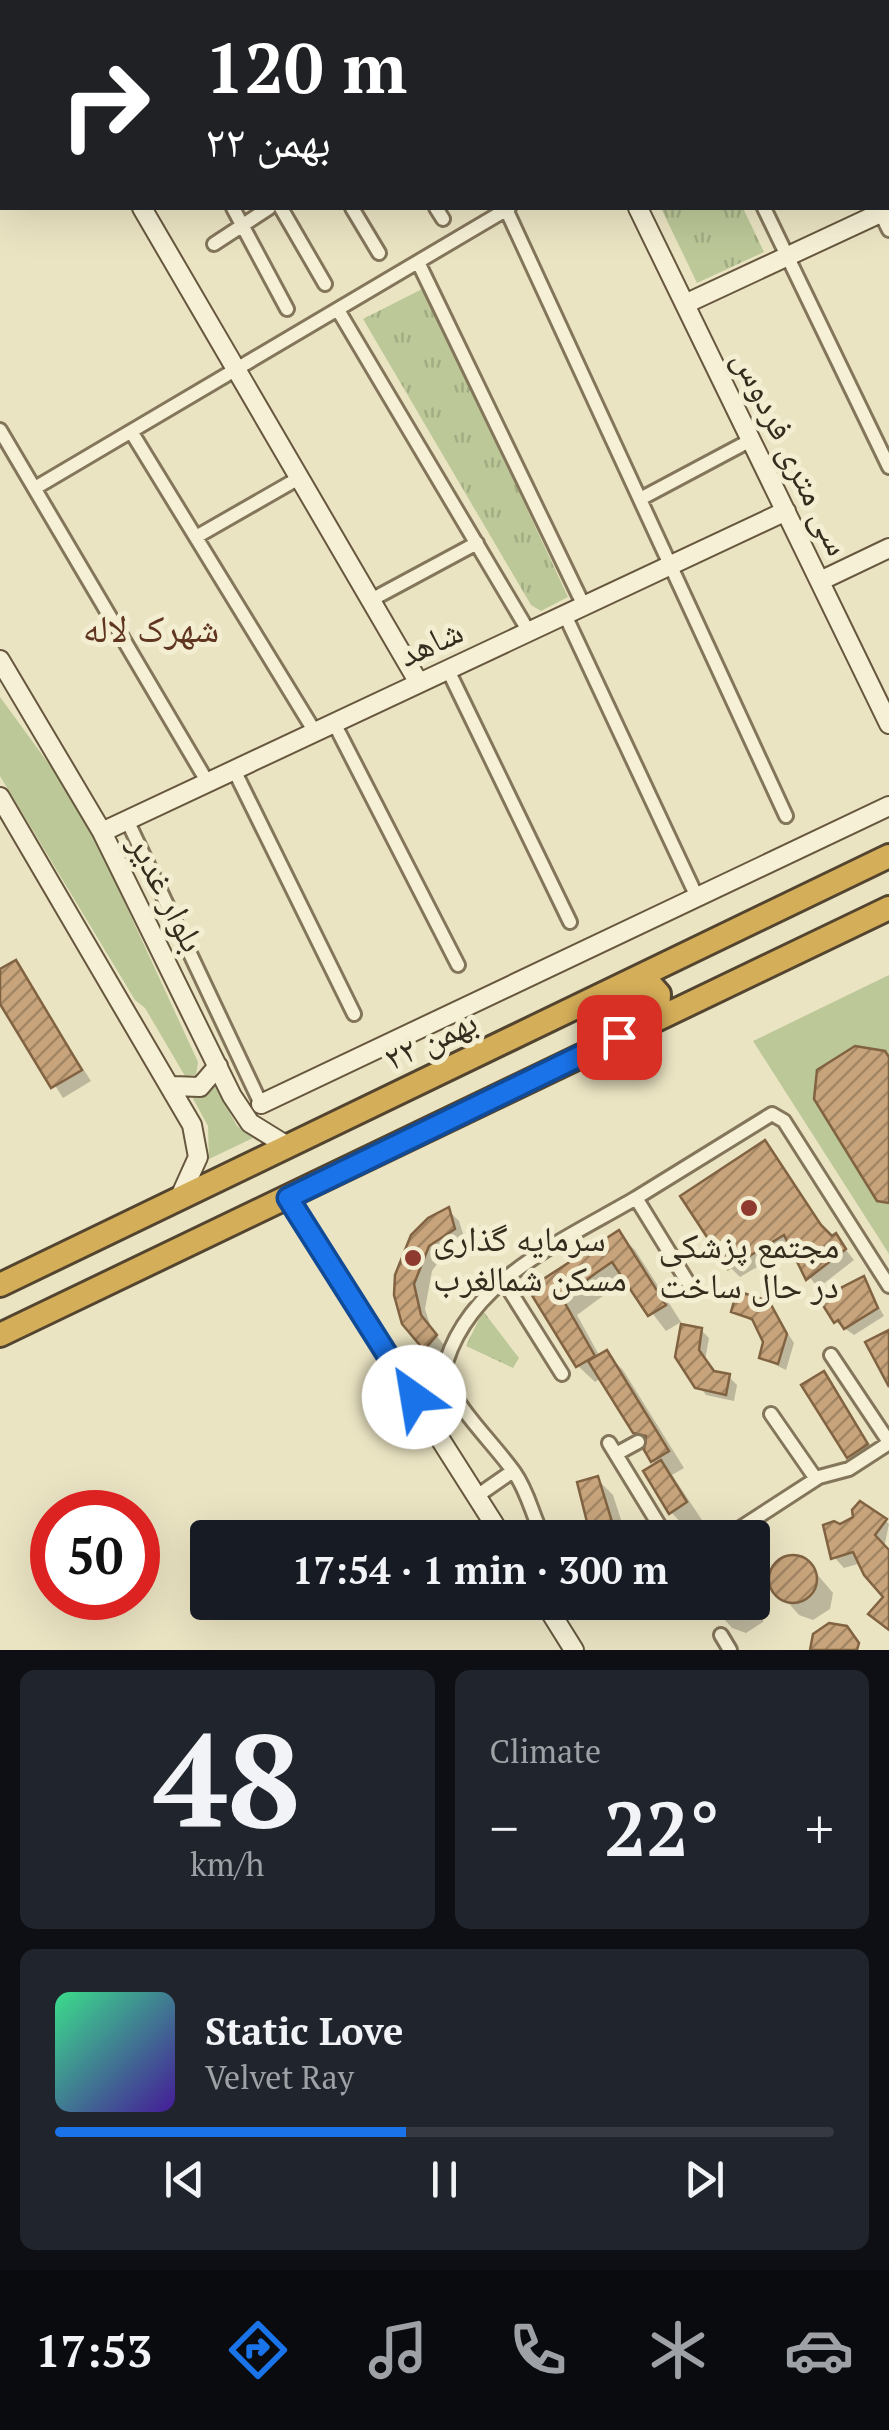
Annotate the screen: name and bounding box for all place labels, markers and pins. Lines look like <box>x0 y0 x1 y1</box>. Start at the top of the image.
pin <box>577 995 662 1080</box>
marker: مجتمع پزشکی در حال ساخت <box>738 1197 760 1219</box>
place label: سرمایه گذاری مسکن شمالغرب <box>433 1215 627 1301</box>
place label: مجتمع پزشکی در حال ساخت <box>659 1222 839 1308</box>
marker: سرمایه گذاری مسکن شمالغرب <box>402 1247 424 1269</box>

